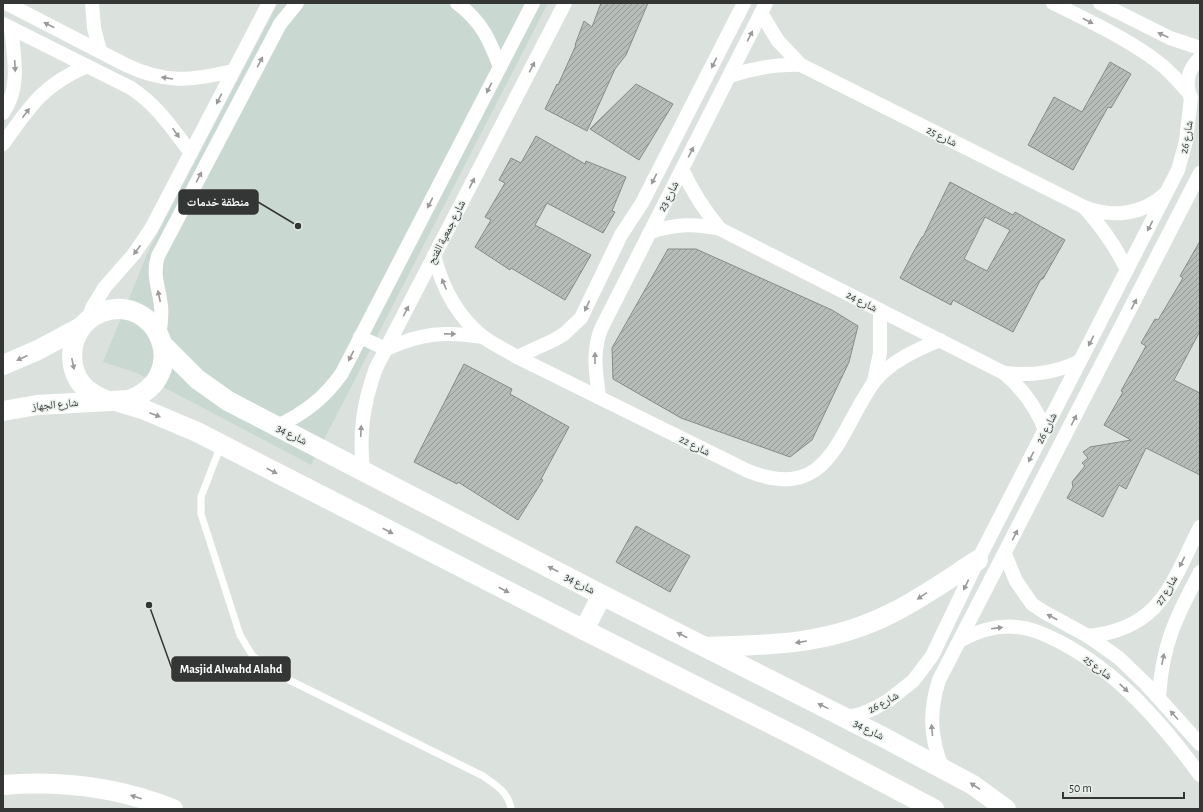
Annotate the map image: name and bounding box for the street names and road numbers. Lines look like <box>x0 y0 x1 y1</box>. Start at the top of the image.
street label: شارع 26 <box>1178 120 1196 154</box>
street label: شارع 25 <box>924 124 959 150</box>
street label: شارع 23 <box>656 179 682 214</box>
street label: شارع جمعية الفتح <box>426 199 468 266</box>
street label: شارع 24 <box>844 289 879 315</box>
street label: شارع الجهاز <box>31 397 79 413</box>
street label: شارع 26 <box>1034 411 1060 446</box>
street label: شارع 34 <box>274 422 309 448</box>
street label: شارع 22 <box>677 433 712 459</box>
street label: شارع 34 <box>562 571 597 597</box>
street label: شارع 27 <box>1153 574 1180 607</box>
street label: شارع 25 <box>1081 653 1114 682</box>
street label: شارع 26 <box>866 690 901 716</box>
street label: شارع 34 <box>851 717 886 743</box>

